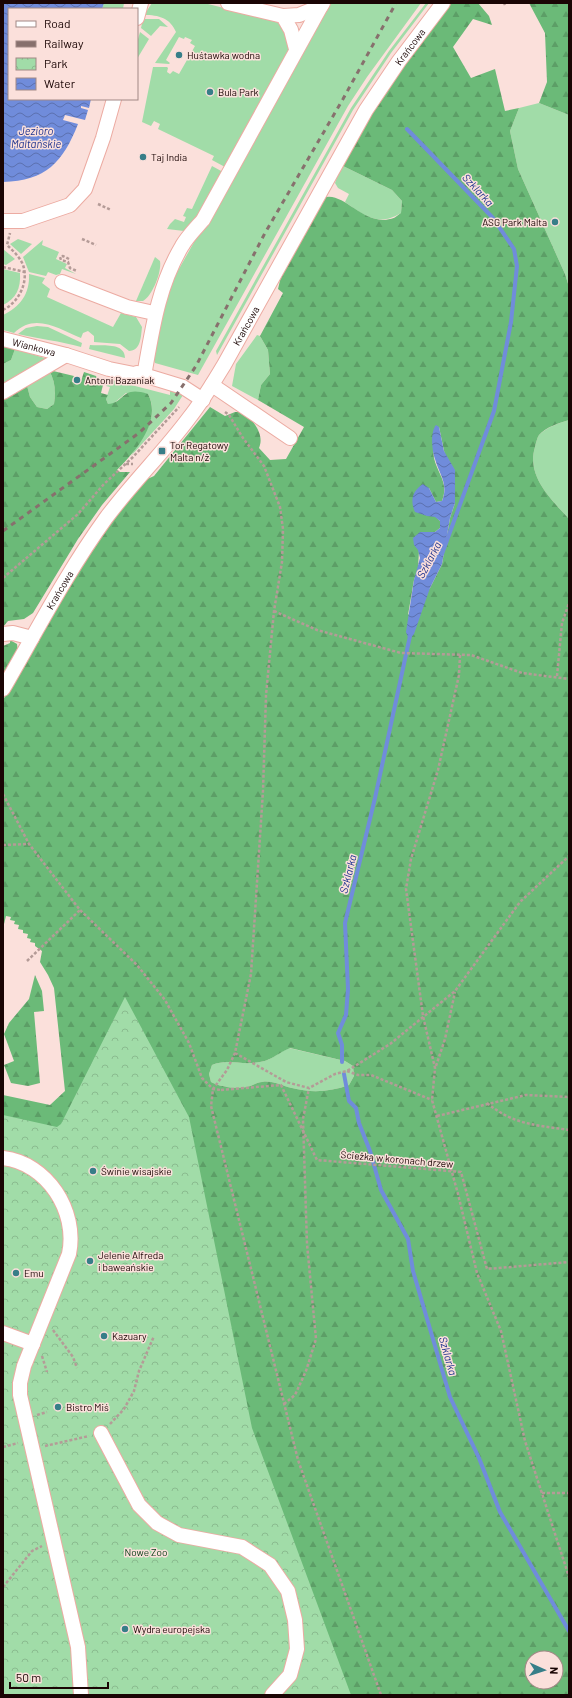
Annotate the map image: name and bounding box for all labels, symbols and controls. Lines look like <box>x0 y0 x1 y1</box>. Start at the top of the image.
legend <box>8 8 138 100</box>
text: Road <box>44 16 71 30</box>
street label: Krańcowa <box>392 26 427 67</box>
text: Railway <box>44 36 84 50</box>
place label: Huśtawka wodna <box>187 49 260 61</box>
marker: Huśtawka wodna <box>174 50 184 60</box>
text: Park <box>44 56 68 70</box>
text: Water <box>44 76 76 90</box>
place label: Bula Park <box>218 86 259 98</box>
marker: Bula Park <box>205 87 215 97</box>
water label: Jezioro Maltańskie <box>11 124 61 150</box>
place label: Taj India <box>151 151 187 163</box>
marker: Taj India <box>138 152 148 162</box>
water label: Szklarka <box>460 171 497 209</box>
place label: ASG Park Malta <box>482 216 547 228</box>
marker: ASG Park Malta <box>550 217 560 227</box>
street label: Krańcowa <box>230 304 261 348</box>
street label: Wiankowa <box>11 336 57 358</box>
place label: Antoni Bazaniak <box>85 374 154 386</box>
marker: Antoni Bazaniak <box>72 375 82 385</box>
place label: Tor Regatowy Malta n/ż <box>170 439 229 463</box>
marker: Tor Regatowy Malta n/ż <box>157 446 167 456</box>
water label: Szklarka <box>414 539 444 580</box>
street label: Krańcowa <box>44 568 76 612</box>
water label: Szklarka <box>336 853 359 895</box>
street label: Ścieżka w koronach drzew <box>340 1148 454 1170</box>
place label: Świnie wisajskie <box>101 1165 172 1177</box>
marker: Świnie wisajskie <box>88 1166 98 1176</box>
place label: Jelenie Alfreda i baweańskie <box>98 1249 163 1273</box>
marker: Jelenie Alfreda i baweańskie <box>85 1256 95 1266</box>
place label: Emu <box>24 1267 44 1279</box>
marker: Emu <box>11 1268 21 1278</box>
place label: Kazuary <box>112 1330 147 1342</box>
marker: Kazuary <box>99 1331 109 1341</box>
water label: Szklarka <box>437 1335 460 1377</box>
place label: Bistro Miś <box>66 1401 109 1413</box>
marker: Bistro Miś <box>53 1402 63 1412</box>
park label: Nowe Zoo <box>125 1546 167 1558</box>
place label: Wydra europejska <box>133 1623 210 1635</box>
marker: Wydra europejska <box>120 1624 130 1634</box>
north arrow <box>524 1650 564 1690</box>
scale bar <box>10 1664 108 1690</box>
text: N <box>548 1667 561 1675</box>
text: 50 m <box>16 1670 41 1684</box>

